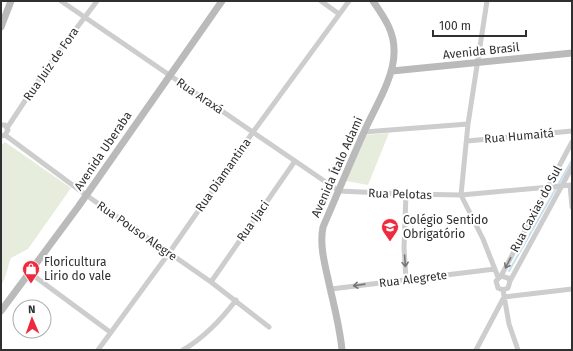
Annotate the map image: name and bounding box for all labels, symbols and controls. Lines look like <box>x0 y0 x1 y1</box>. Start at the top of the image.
scale bar <box>433 12 526 38</box>
text: 100 m <box>439 19 471 33</box>
street label: Rua Juiz de Fora <box>20 25 82 103</box>
street label: Avenida Brasil <box>442 40 520 62</box>
street label: Rua Araxá <box>174 75 226 117</box>
street label: Avenida Uberaba <box>71 109 135 193</box>
street label: Avenida Ítalo Adami <box>308 114 365 219</box>
street label: Rua Humaitá <box>483 126 555 146</box>
street label: Rua Diamantina <box>192 135 254 215</box>
street label: Rua Caxias do Sul <box>507 163 565 255</box>
street label: Rua Pelotas <box>368 186 433 202</box>
street label: Rua Pouso Alegre <box>94 198 180 264</box>
street label: Rua Ijaci <box>234 198 272 244</box>
place label: Colégio Sentido Obrigatório <box>403 213 488 241</box>
school or university icon: Colégio Sentido Obrigatório <box>380 217 400 242</box>
one-way arrow <box>401 254 408 267</box>
place label: Floricultura Lirio do vale <box>44 255 111 283</box>
one-way arrow <box>504 257 511 269</box>
shop icon: Floricultura Lirio do vale <box>21 259 41 284</box>
street label: Rua Alegrete <box>378 268 448 290</box>
one-way arrow <box>353 282 366 289</box>
north arrow <box>12 299 52 339</box>
text: N <box>28 303 36 316</box>

